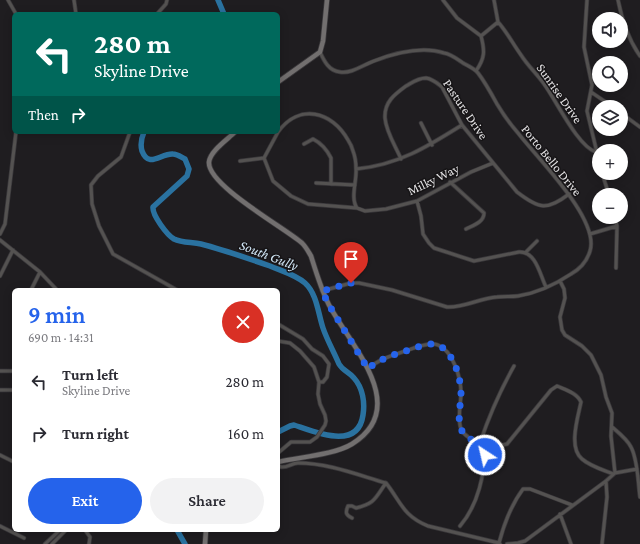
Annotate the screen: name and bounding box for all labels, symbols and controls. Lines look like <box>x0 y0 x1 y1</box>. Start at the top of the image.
map controls <box>592 12 628 224</box>
button: sound <box>592 12 628 48</box>
icon: left <box>28 28 80 80</box>
text: 280 m <box>94 28 171 59</box>
button: search <box>592 56 628 92</box>
text: Skyline Drive <box>94 61 189 81</box>
street label: Sunrise Drive <box>534 61 586 126</box>
street label: Pasture Drive <box>440 76 491 142</box>
button: layers <box>592 100 628 136</box>
icon: right <box>67 104 89 126</box>
text: Then <box>28 107 59 123</box>
street label: Porto Bello Drive <box>518 122 585 199</box>
button: + <box>592 144 628 180</box>
street label: Milky Way <box>405 160 462 198</box>
button: − <box>592 188 628 224</box>
water label: South Gully <box>237 237 301 274</box>
pin <box>334 242 368 283</box>
icon: arrive <box>340 248 362 270</box>
text: 9 min <box>28 301 85 328</box>
button: close <box>222 301 264 343</box>
text: 690 m · 14:31 <box>28 330 94 345</box>
text: Turn left <box>62 367 118 383</box>
icon: left <box>28 371 50 393</box>
text: 280 m <box>225 374 264 390</box>
text: Skyline Drive <box>62 383 130 398</box>
icon: right <box>28 423 50 445</box>
text: Turn right <box>62 426 129 442</box>
text: 160 m <box>228 426 264 442</box>
position arrow <box>464 434 506 476</box>
button: Exit <box>28 478 142 524</box>
button: Share <box>150 478 264 524</box>

